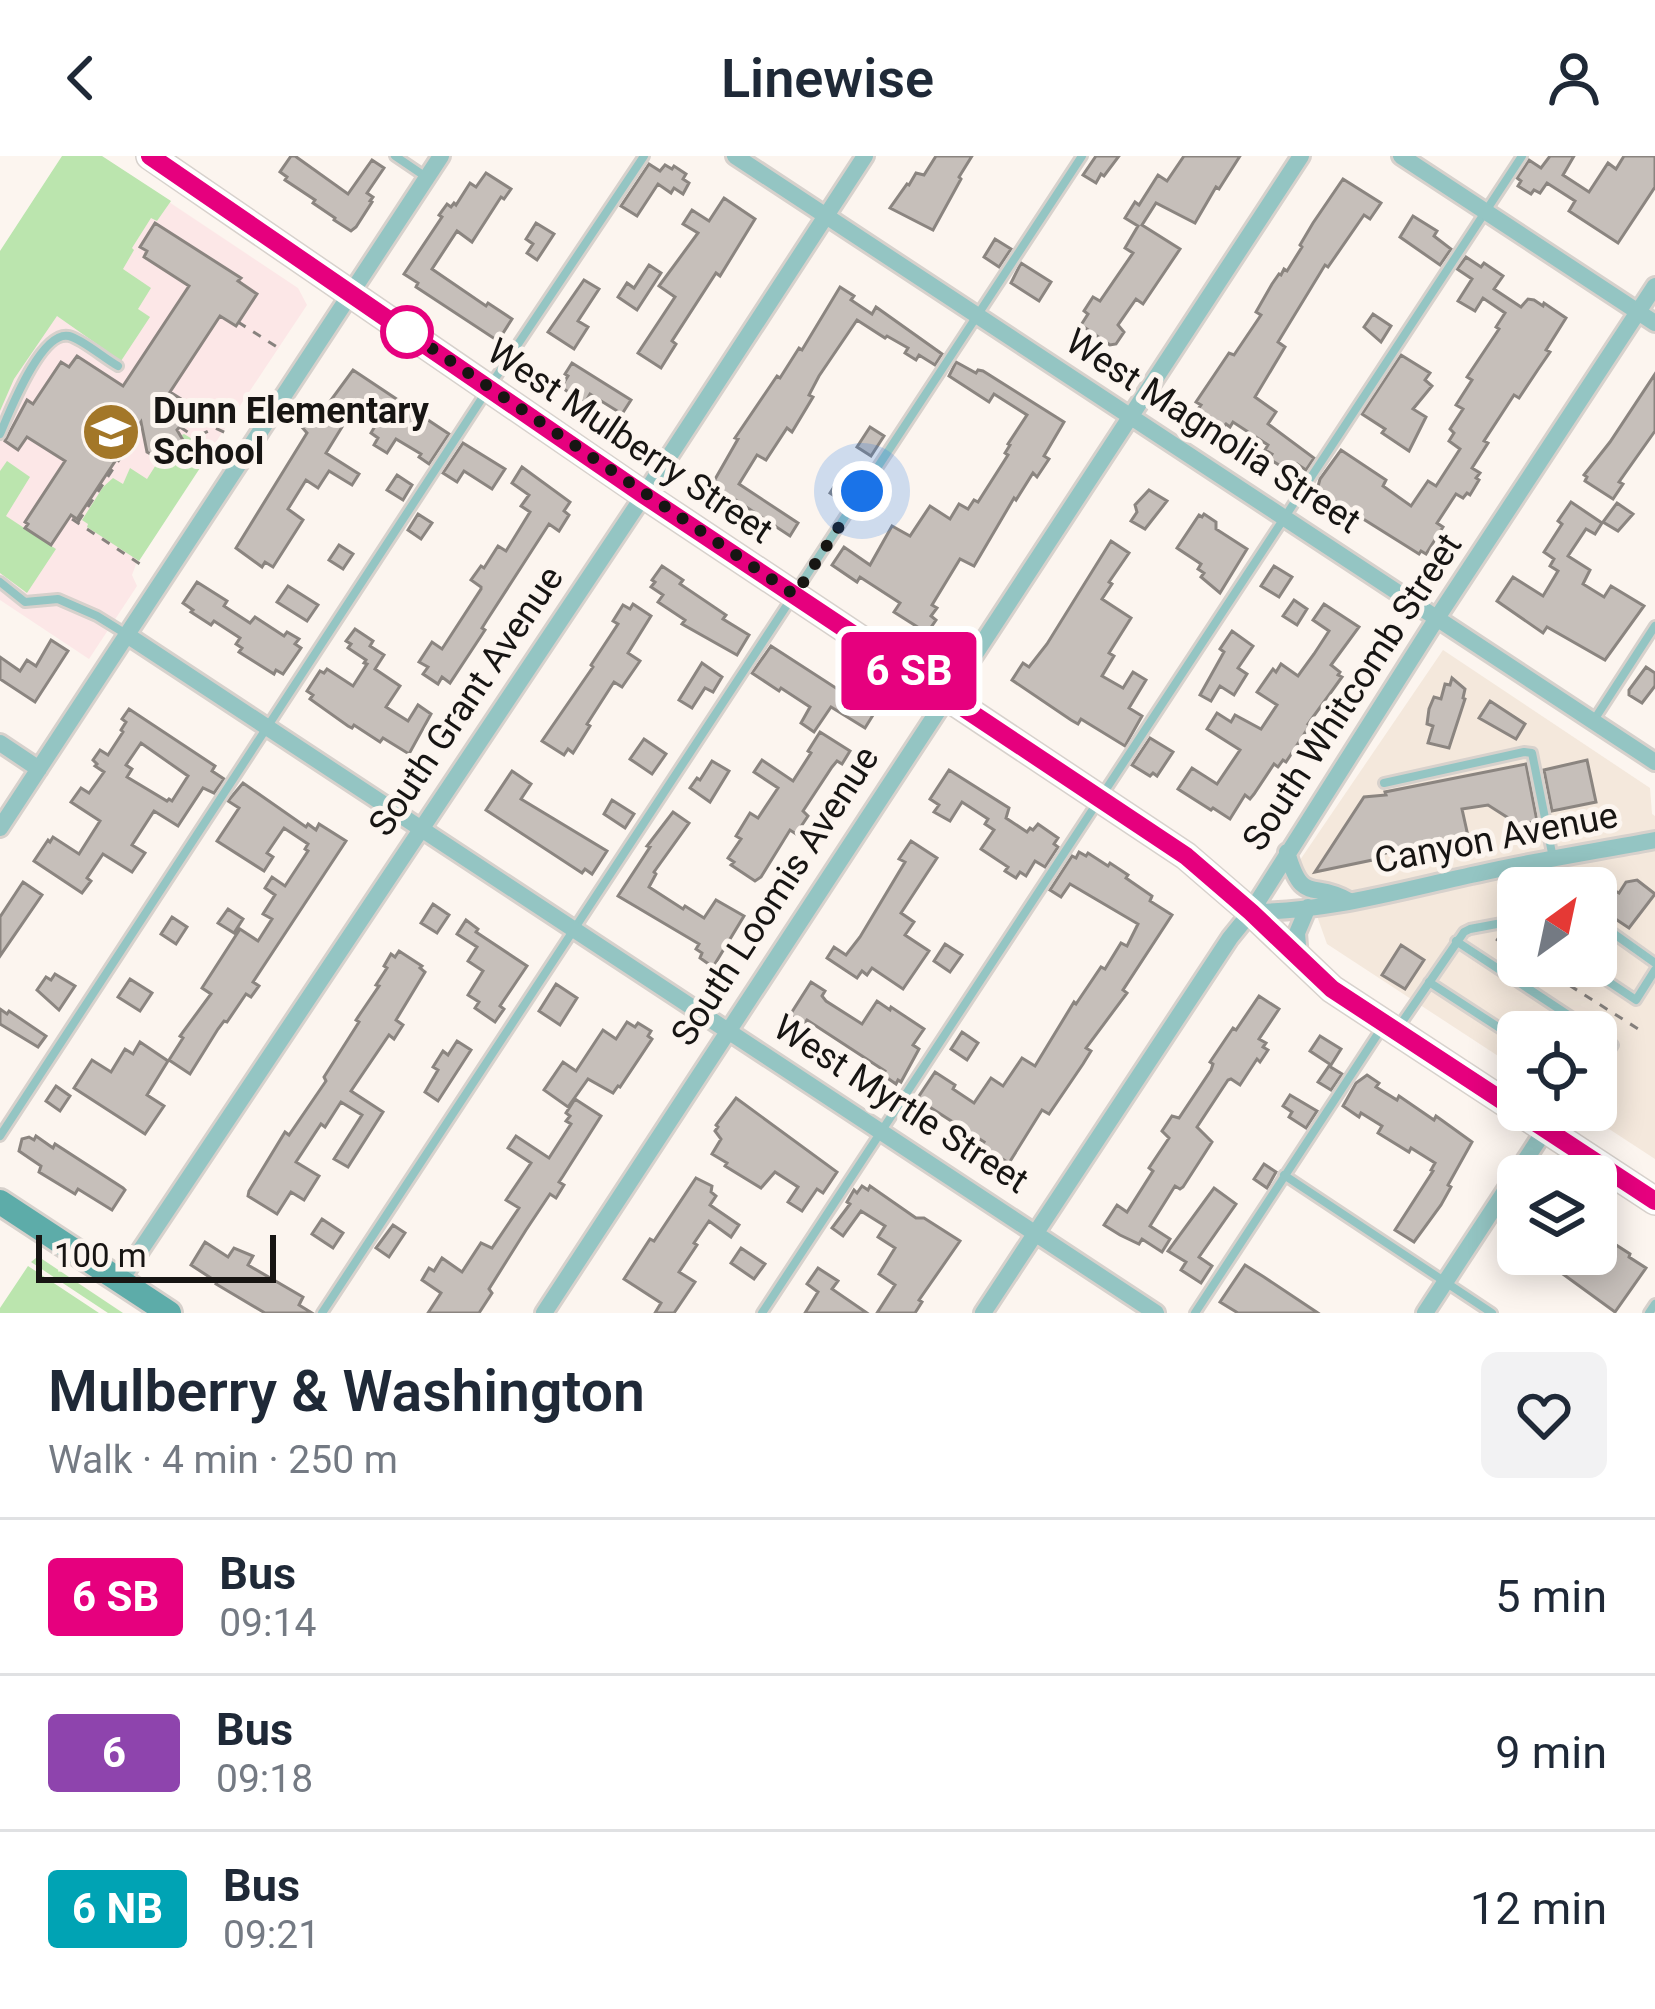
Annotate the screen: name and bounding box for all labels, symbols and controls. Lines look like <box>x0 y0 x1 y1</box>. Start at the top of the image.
icon: back <box>48 45 114 111</box>
icon: person <box>1541 45 1607 111</box>
text: Linewise <box>721 47 934 110</box>
unlabelled marker <box>382 307 432 357</box>
street label: West Magnolia Street <box>1058 320 1368 542</box>
street label: West Mulberry Street <box>479 330 781 552</box>
place label: Dunn Elementary School <box>153 390 430 473</box>
school or university icon: Dunn Elementary School <box>80 401 142 463</box>
your location <box>832 461 892 521</box>
street label: South Whitcomb Street <box>1234 526 1470 858</box>
street label: South Grant Avenue <box>360 558 572 844</box>
line badge: 6 SB <box>825 632 993 710</box>
text: 6 SB <box>865 646 953 695</box>
street label: South Loomis Avenue <box>663 739 887 1053</box>
street label: Canyon Avenue <box>1371 794 1621 882</box>
north arrow <box>1497 867 1617 987</box>
map controls <box>1497 867 1617 1275</box>
street label: West Myrtle Street <box>766 1006 1036 1202</box>
button: locate <box>1497 1011 1617 1131</box>
button: layers <box>1497 1155 1617 1275</box>
scale bar <box>36 1229 276 1282</box>
text: 100 m <box>54 1236 147 1275</box>
button: heart <box>1481 1352 1607 1478</box>
text: Mulberry & Washington <box>48 1358 645 1425</box>
text: Walk · 4 min · 250 m <box>48 1437 398 1483</box>
text: Bus <box>219 1547 296 1600</box>
text: 5 min <box>1495 1570 1607 1623</box>
text: 6 SB <box>72 1572 159 1621</box>
text: 09:14 <box>219 1600 316 1646</box>
text: Bus <box>216 1703 293 1756</box>
text: 9 min <box>1495 1726 1607 1779</box>
text: 6 <box>102 1728 126 1777</box>
text: 09:18 <box>216 1756 313 1802</box>
text: Bus <box>223 1859 300 1912</box>
text: 12 min <box>1470 1882 1607 1935</box>
text: 6 NB <box>72 1884 163 1933</box>
text: 09:21 <box>223 1912 320 1958</box>

